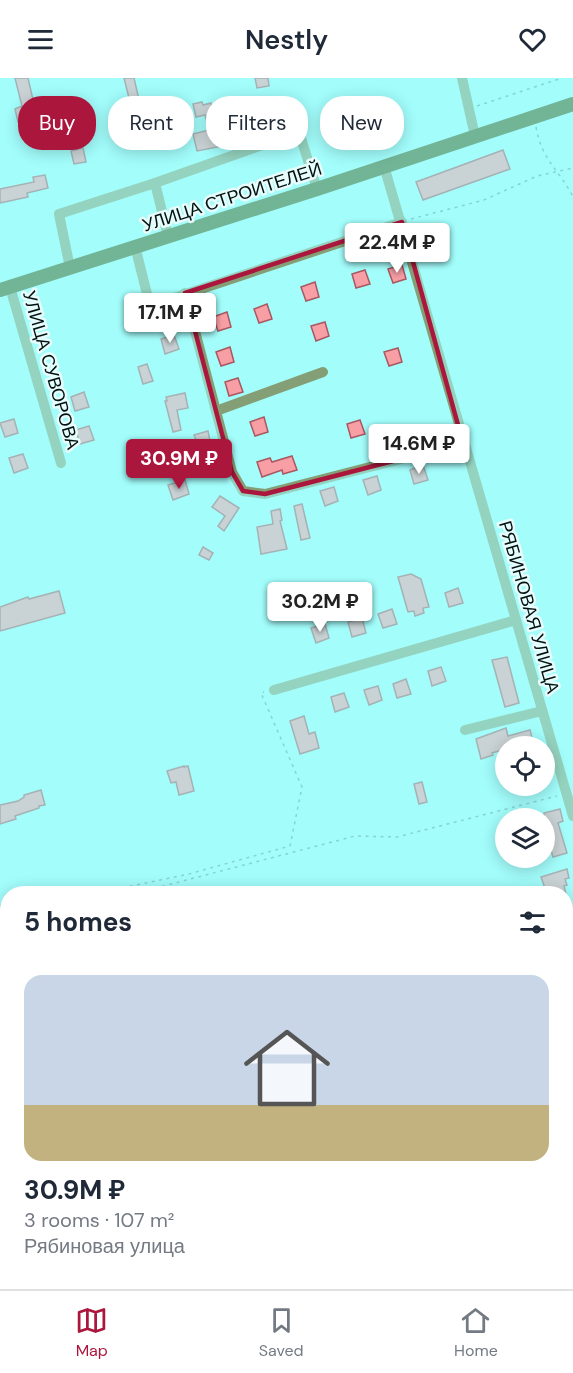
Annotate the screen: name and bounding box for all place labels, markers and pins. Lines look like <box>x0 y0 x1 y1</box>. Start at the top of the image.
pin: 22.4M ₽ <box>342 223 452 274</box>
pin: 17.1M ₽ <box>115 293 225 344</box>
pin: 14.6M ₽ <box>364 424 474 475</box>
pin: 30.9M ₽ <box>124 439 234 490</box>
pin: 30.2M ₽ <box>265 582 375 633</box>

